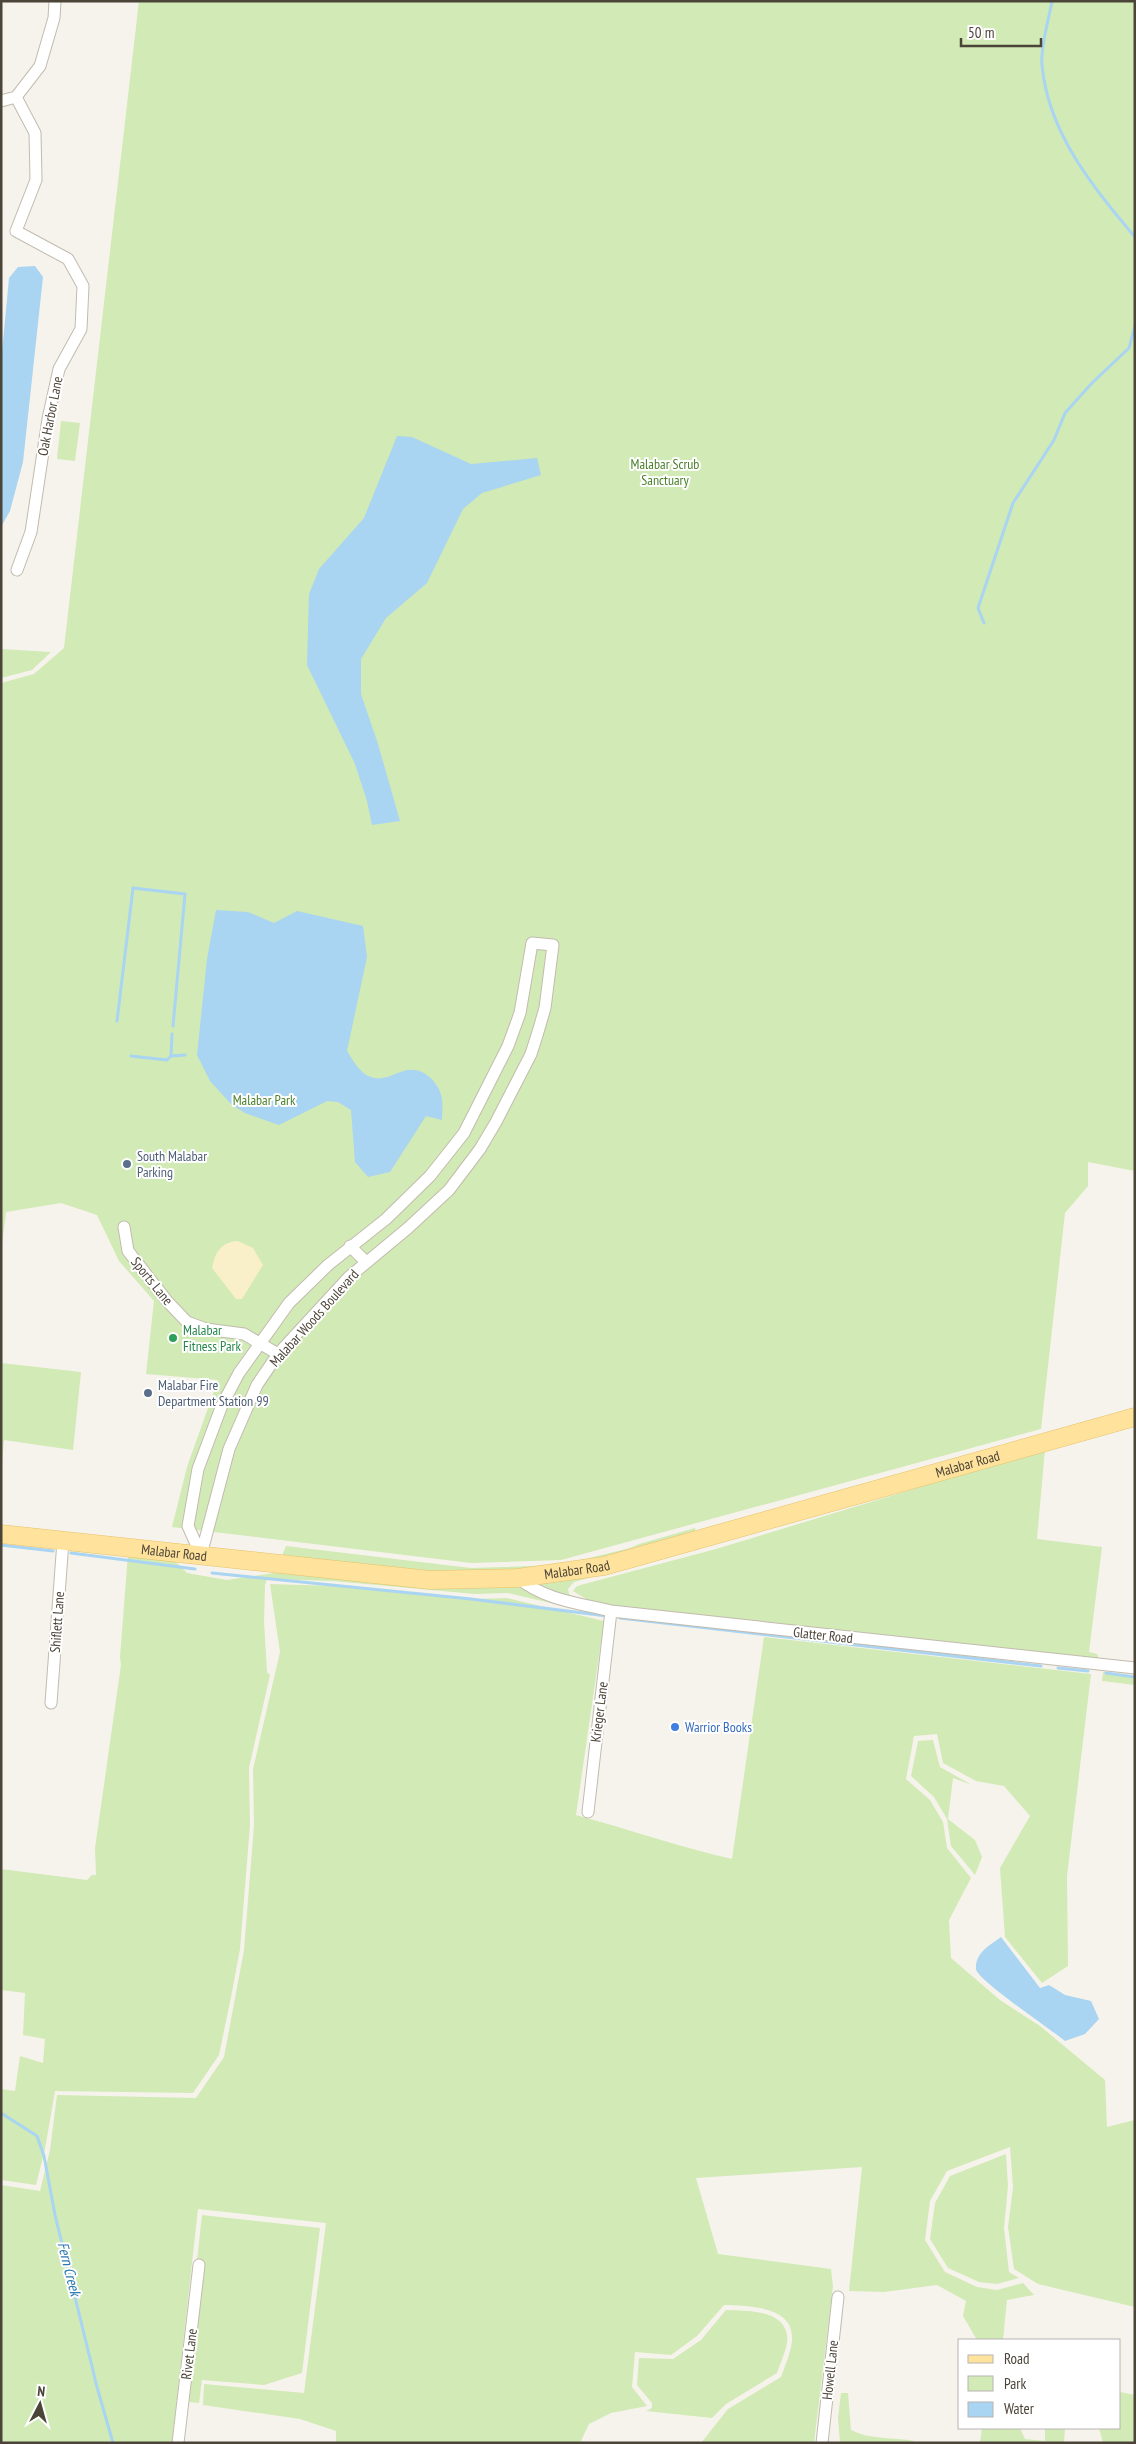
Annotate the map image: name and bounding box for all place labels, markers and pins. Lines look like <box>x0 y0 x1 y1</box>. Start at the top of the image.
place label: South Malabar Parking <box>137 1147 207 1181</box>
marker: South Malabar Parking <box>121 1158 133 1170</box>
place label: Malabar Fitness Park <box>183 1321 241 1355</box>
marker: Malabar Fitness Park <box>167 1332 179 1344</box>
place label: Malabar Fire Department Station 99 <box>158 1376 269 1410</box>
marker: Malabar Fire Department Station 99 <box>142 1387 154 1399</box>
place label: Warrior Books <box>685 1718 752 1736</box>
marker: Warrior Books <box>669 1721 681 1733</box>

